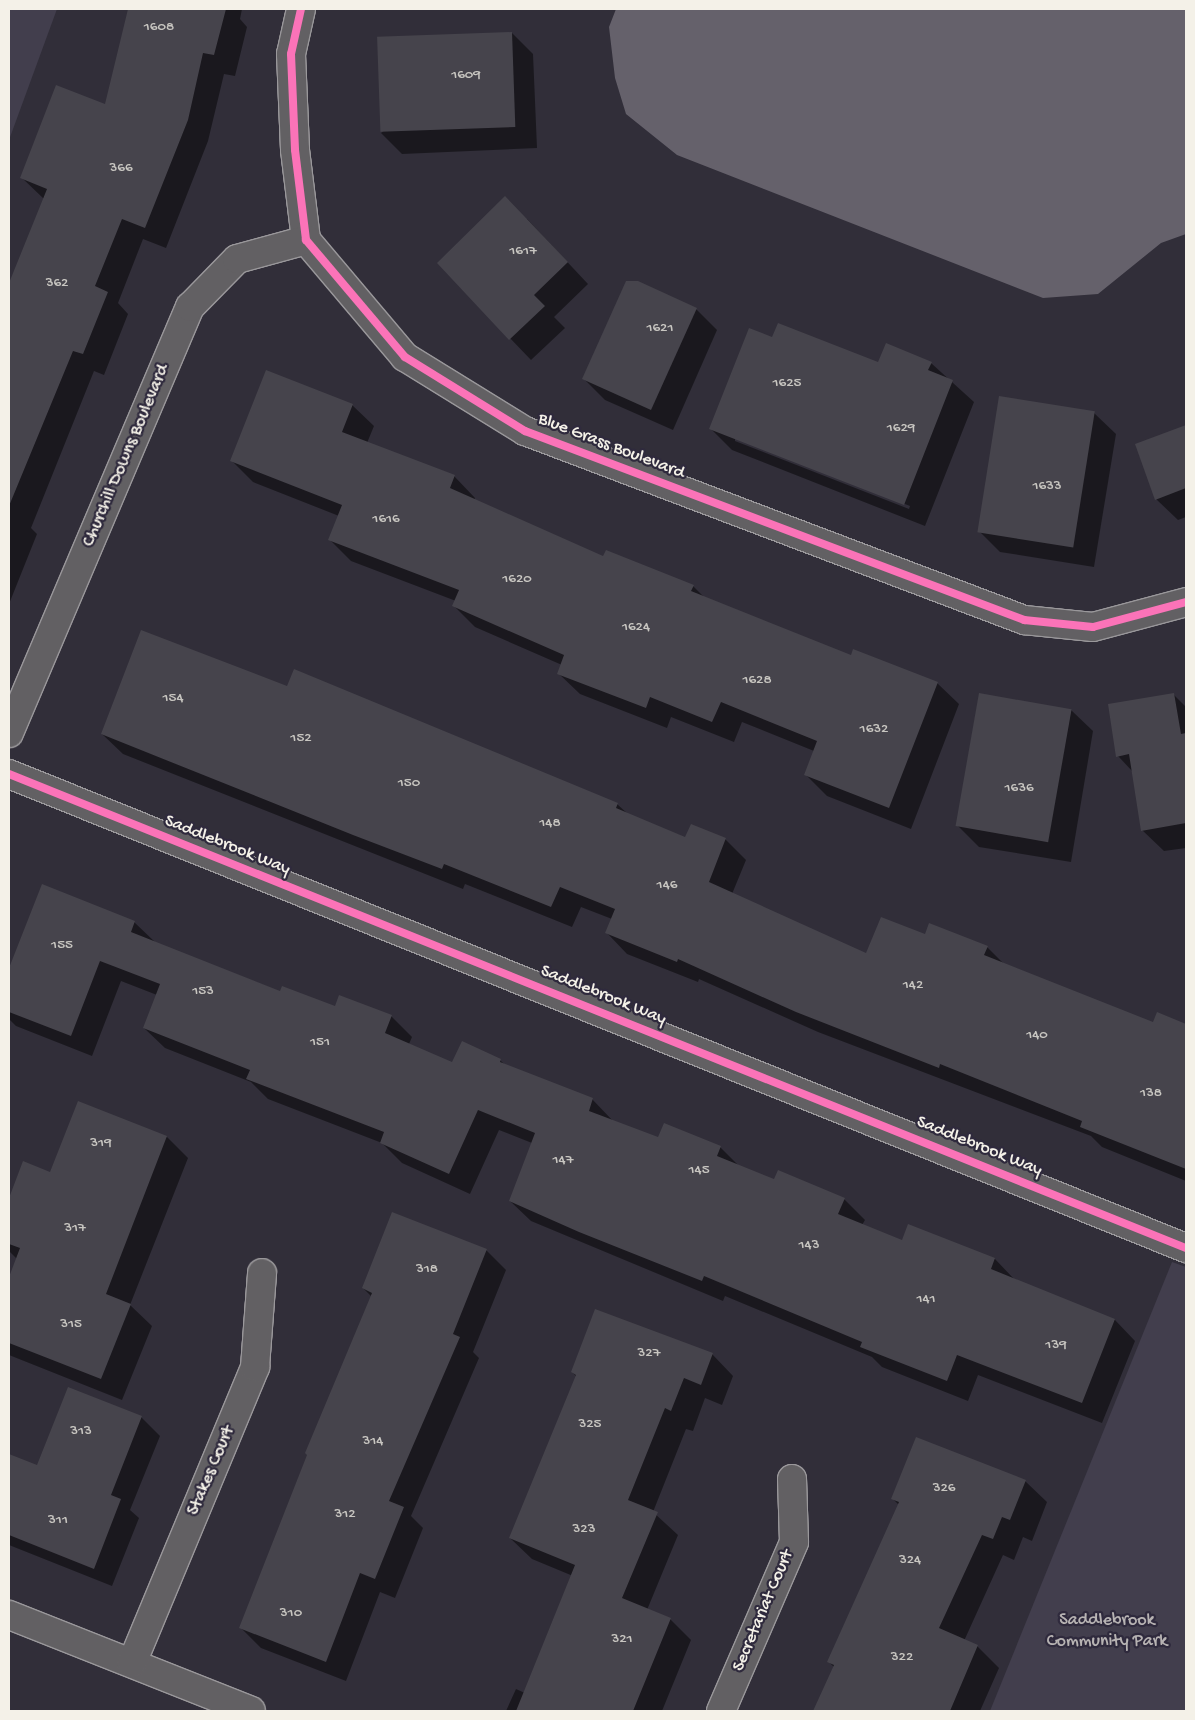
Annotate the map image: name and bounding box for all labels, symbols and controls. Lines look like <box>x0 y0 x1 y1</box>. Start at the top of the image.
house number: 1608 <box>144 19 174 37</box>
house number: 1609 <box>451 67 481 85</box>
house number: 366 <box>110 160 132 178</box>
house number: 1617 <box>509 243 537 261</box>
house number: 362 <box>46 275 68 293</box>
house number: 1621 <box>646 320 674 338</box>
street label: Churchill Downs Boulevard <box>79 362 175 550</box>
house number: 1625 <box>773 375 801 393</box>
street label: Blue Grass Boulevard <box>535 409 687 485</box>
house number: 1629 <box>887 420 915 438</box>
house number: 1633 <box>1032 478 1062 496</box>
house number: 1616 <box>372 511 400 529</box>
house number: 1620 <box>502 571 532 589</box>
house number: 1624 <box>622 619 650 637</box>
house number: 1628 <box>742 672 772 690</box>
house number: 154 <box>162 690 184 708</box>
house number: 1632 <box>860 721 888 739</box>
house number: 152 <box>290 730 312 748</box>
house number: 150 <box>398 775 420 793</box>
house number: 1636 <box>1004 780 1034 798</box>
street label: Saddlebrook Way <box>161 811 293 881</box>
house number: 148 <box>539 815 561 833</box>
house number: 146 <box>657 877 677 895</box>
house number: 155 <box>51 937 73 955</box>
street label: Saddlebrook Way <box>537 961 669 1031</box>
house number: 142 <box>903 977 923 995</box>
house number: 153 <box>192 983 214 1001</box>
house number: 140 <box>1026 1027 1048 1045</box>
house number: 151 <box>310 1034 330 1052</box>
house number: 138 <box>1140 1085 1162 1103</box>
street label: Saddlebrook Way <box>913 1112 1045 1182</box>
house number: 319 <box>90 1135 112 1153</box>
house number: 147 <box>553 1152 573 1170</box>
house number: 145 <box>688 1162 710 1180</box>
house number: 317 <box>64 1220 86 1238</box>
house number: 143 <box>799 1237 819 1255</box>
house number: 318 <box>416 1261 438 1279</box>
house number: 141 <box>916 1291 936 1309</box>
house number: 315 <box>60 1316 82 1334</box>
house number: 139 <box>1045 1337 1067 1355</box>
house number: 327 <box>638 1345 660 1363</box>
house number: 325 <box>578 1416 602 1434</box>
house number: 313 <box>70 1423 92 1441</box>
street label: Stakes Court <box>183 1423 241 1519</box>
house number: 314 <box>363 1433 383 1451</box>
house number: 326 <box>933 1480 955 1498</box>
house number: 312 <box>334 1506 356 1524</box>
house number: 311 <box>48 1512 68 1530</box>
house number: 323 <box>573 1521 595 1539</box>
street label: Secretariat Court <box>729 1547 799 1675</box>
house number: 324 <box>899 1552 921 1570</box>
house number: 310 <box>280 1605 302 1623</box>
park label: Saddlebrook Community Park <box>1047 1611 1167 1654</box>
house number: 321 <box>611 1631 633 1649</box>
house number: 322 <box>891 1649 913 1667</box>

